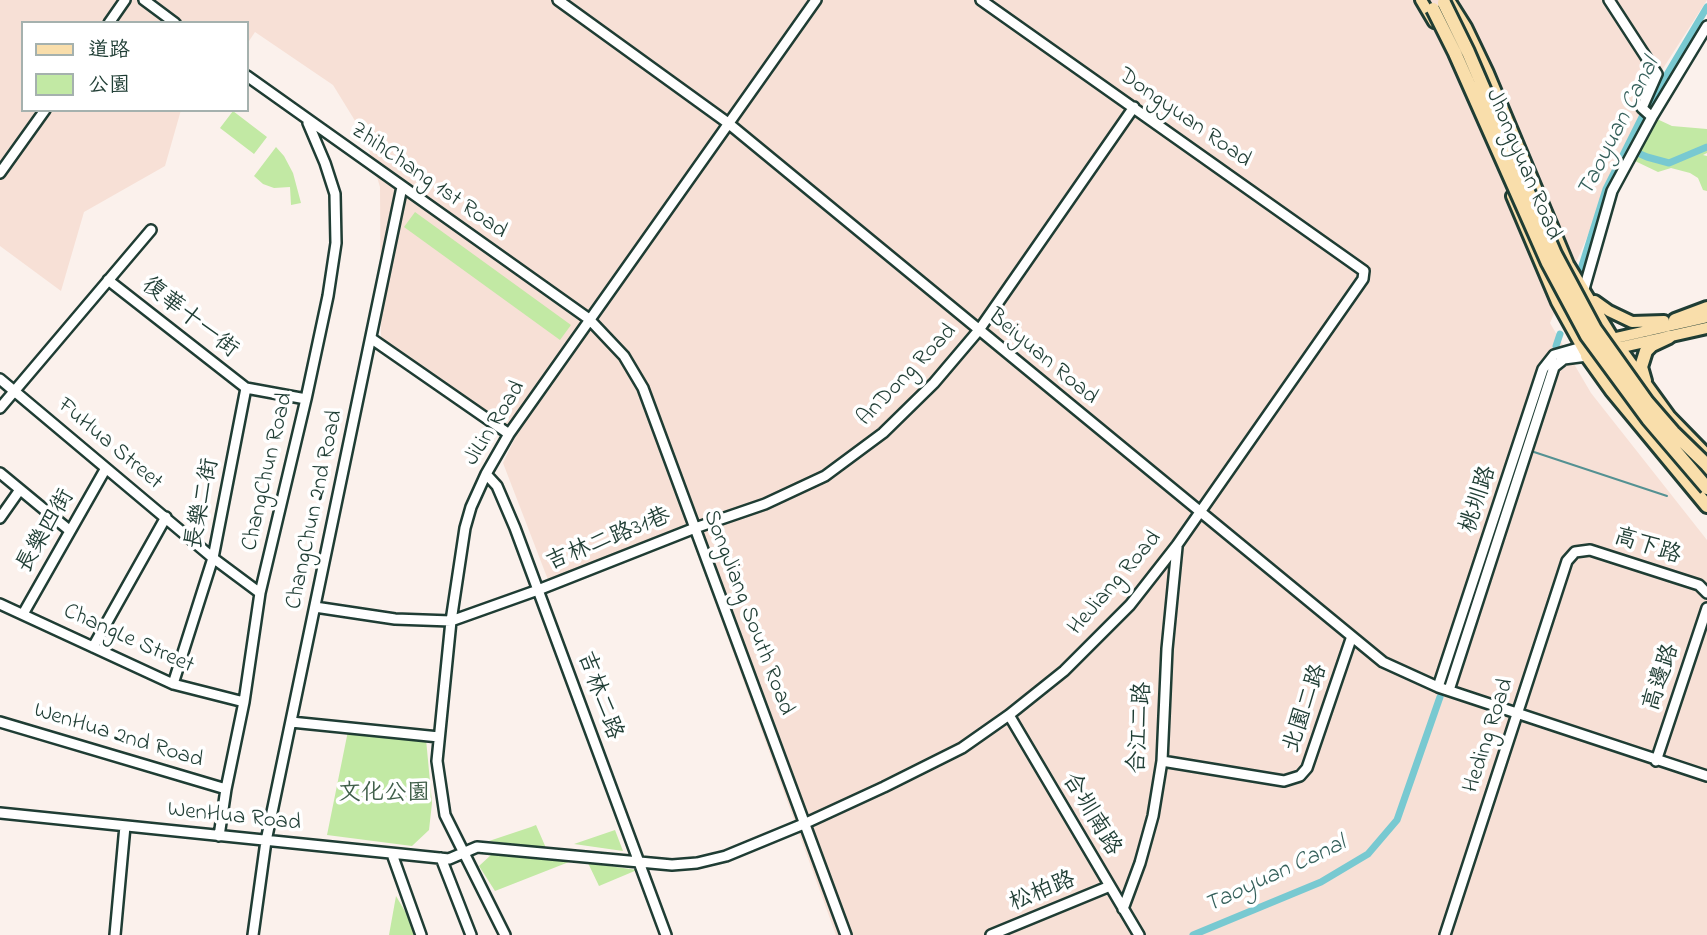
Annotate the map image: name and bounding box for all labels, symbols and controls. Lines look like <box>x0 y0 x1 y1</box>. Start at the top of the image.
legend <box>21 21 248 112</box>
text: 道路 <box>88 36 130 66</box>
water label: Taoyuan Canal <box>1573 54 1667 202</box>
street label: Dongyuan Road <box>1112 63 1256 175</box>
text: 公園 <box>88 71 130 101</box>
street label: Jhongyuan Road <box>1478 85 1566 245</box>
street label: ZhihChang 1st Road <box>344 118 512 246</box>
street label: 復華十一街 <box>135 273 243 365</box>
street label: Beiyuan Road <box>981 304 1103 412</box>
street label: AnDong Road <box>852 319 964 433</box>
street label: JiLin Road <box>459 376 533 472</box>
street label: ChangChun Road <box>237 390 301 554</box>
street label: FuHua Street <box>51 393 167 497</box>
street label: ChangChun 2nd Road <box>281 408 351 612</box>
street label: 長樂二街 <box>182 456 226 552</box>
street label: 桃圳路 <box>1456 463 1504 537</box>
street label: 長樂四街 <box>12 485 82 579</box>
street label: 吉林二路31巷 <box>543 504 675 578</box>
street label: SongJiang South Road <box>695 506 799 720</box>
street label: 高下路 <box>1610 524 1684 572</box>
street label: HeJiang Road <box>1063 526 1169 642</box>
street label: ChangLe Street <box>58 599 198 681</box>
street label: 高邊路 <box>1639 641 1687 715</box>
street label: 吉林二路 <box>569 648 627 744</box>
street label: 北園二路 <box>1279 661 1335 757</box>
street label: Heding Road <box>1459 676 1521 796</box>
street label: 合江二路 <box>1125 681 1159 775</box>
street label: WenHua 2nd Road <box>30 698 206 776</box>
street label: 合圳南路 <box>1054 768 1126 862</box>
park label: 文化公園 <box>338 781 430 809</box>
street label: WenHua Road <box>166 797 302 839</box>
water label: Taoyuan Canal <box>1201 831 1351 921</box>
street label: 松柏路 <box>1006 867 1080 919</box>

